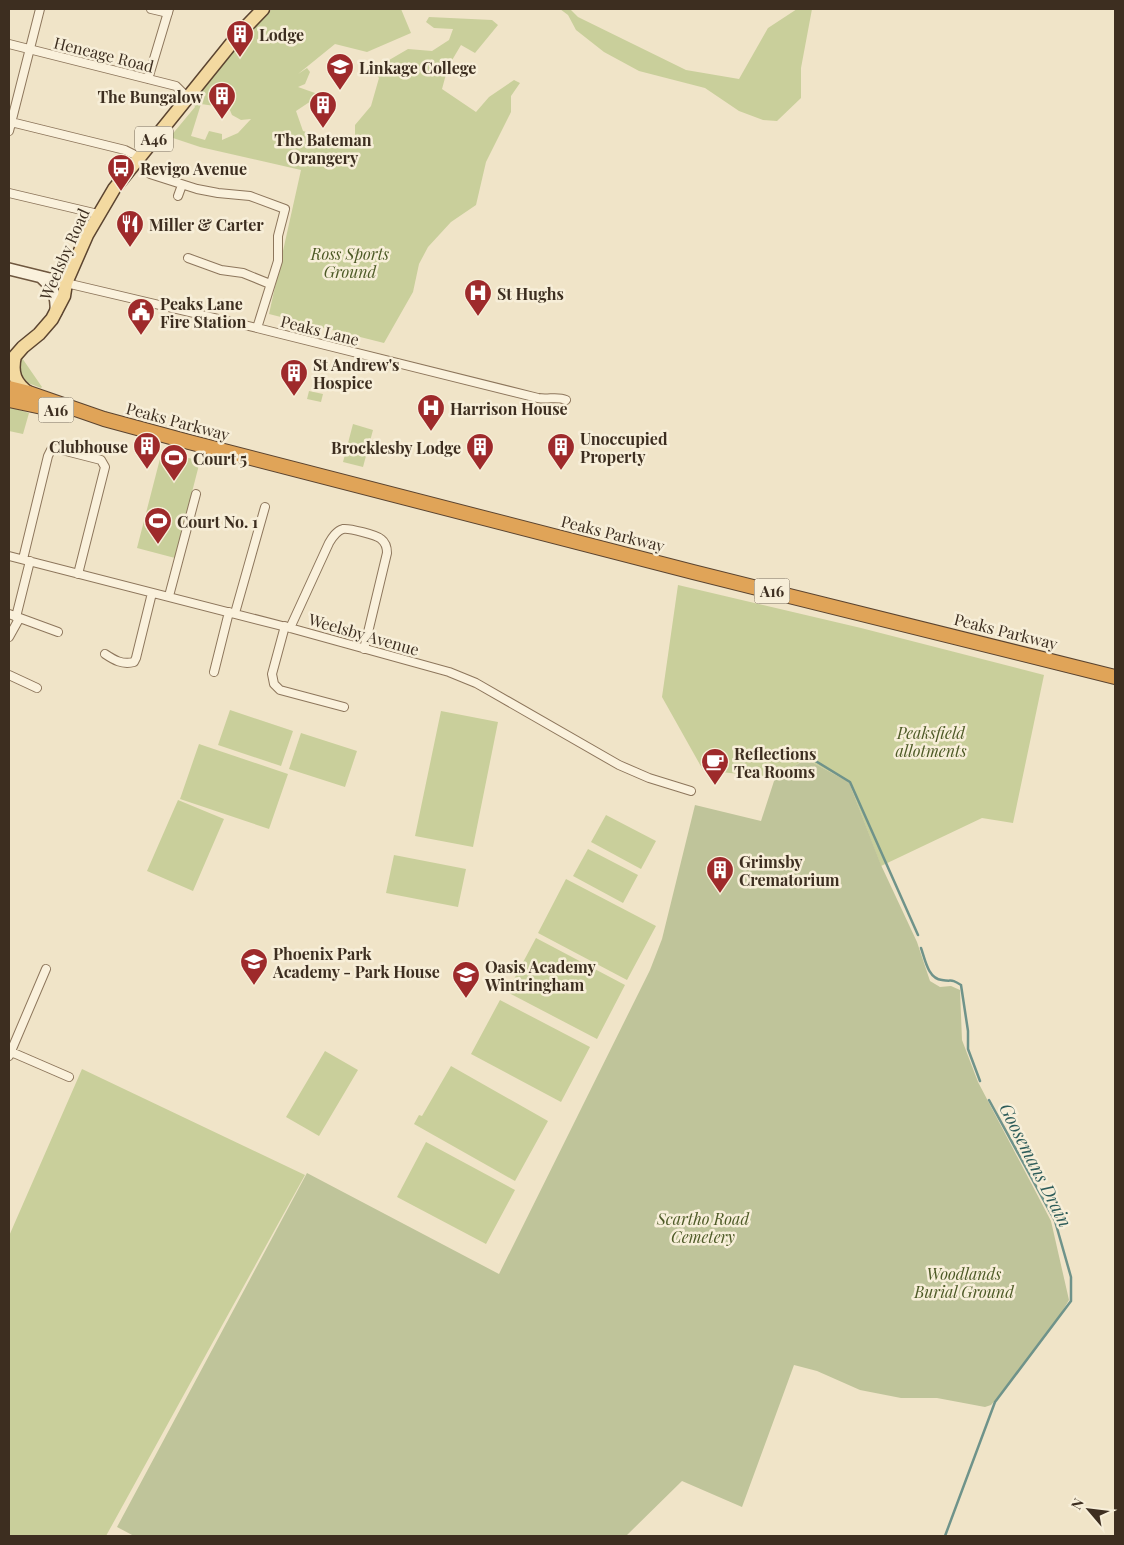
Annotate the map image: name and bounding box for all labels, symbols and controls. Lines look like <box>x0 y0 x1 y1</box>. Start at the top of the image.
building icon: Lodge <box>225 19 255 58</box>
place label: Lodge <box>259 24 304 45</box>
street label: Heneage Road <box>52 31 156 77</box>
school or university icon: Linkage College <box>325 52 355 91</box>
place label: Linkage College <box>359 57 476 78</box>
building icon: The Bungalow <box>207 81 237 120</box>
place label: The Bungalow <box>98 86 203 107</box>
building icon: The Bateman Orangery <box>308 90 338 129</box>
road number: A46 <box>135 126 173 152</box>
place label: The Bateman Orangery <box>274 129 372 168</box>
bus stop icon: Revigo Avenue <box>106 153 136 192</box>
place label: Revigo Avenue <box>140 158 247 179</box>
street label: Weelsby Road <box>34 205 94 304</box>
restaurant icon: Miller & Carter <box>115 209 145 248</box>
place label: Miller & Carter <box>149 214 264 235</box>
park label: Ross Sports Ground <box>310 243 389 282</box>
hospital icon: St Hughs <box>463 278 493 317</box>
place label: St Hughs <box>497 283 564 304</box>
place label: Peaks Lane Fire Station <box>160 293 247 332</box>
public building icon: Peaks Lane Fire Station <box>126 297 156 336</box>
street label: Peaks Lane <box>279 310 361 350</box>
place label: St Andrew's Hospice <box>313 354 399 393</box>
building icon: St Andrew's Hospice <box>279 358 309 397</box>
hospital icon: Harrison House <box>416 393 446 432</box>
street label: Peaks Parkway <box>124 397 232 445</box>
road number: A16 <box>38 398 74 422</box>
place label: Harrison House <box>450 398 568 419</box>
place label: Unoccupied Property <box>580 428 668 467</box>
building icon: Clubhouse <box>132 431 162 470</box>
building icon: Brocklesby Lodge <box>465 432 495 471</box>
building icon: Unoccupied Property <box>546 432 576 471</box>
place label: Clubhouse <box>49 436 128 457</box>
place label: Brocklesby Lodge <box>331 437 461 458</box>
sports icon: Court 5 <box>159 443 189 482</box>
place label: Court 5 <box>193 448 247 469</box>
sports icon: Court No. 1 <box>143 506 173 545</box>
street label: Peaks Parkway <box>559 510 667 556</box>
place label: Court No. 1 <box>177 511 258 532</box>
road number: A16 <box>754 578 790 604</box>
street label: Weelsby Avenue <box>305 608 422 660</box>
street label: Peaks Parkway <box>952 608 1060 654</box>
park label: Peaksfield allotments <box>896 722 966 761</box>
place label: Reflections Tea Rooms <box>734 743 816 782</box>
cafe icon: Reflections Tea Rooms <box>700 747 730 786</box>
place label: Grimsby Crematorium <box>739 851 840 890</box>
building icon: Grimsby Crematorium <box>705 855 735 894</box>
place label: Phoenix Park Academy - Park House <box>272 943 440 982</box>
school or university icon: Phoenix Park Academy - Park House <box>239 947 269 986</box>
place label: Oasis Academy Wintringham <box>484 956 597 995</box>
school or university icon: Oasis Academy Wintringham <box>451 960 481 999</box>
water label: Goosemans Drain <box>994 1099 1078 1231</box>
park label: Scartho Road Cemetery <box>656 1208 750 1247</box>
park label: Woodlands Burial Ground <box>913 1263 1015 1302</box>
north arrow <box>1064 1485 1114 1535</box>
text: N <box>1066 1495 1088 1513</box>

